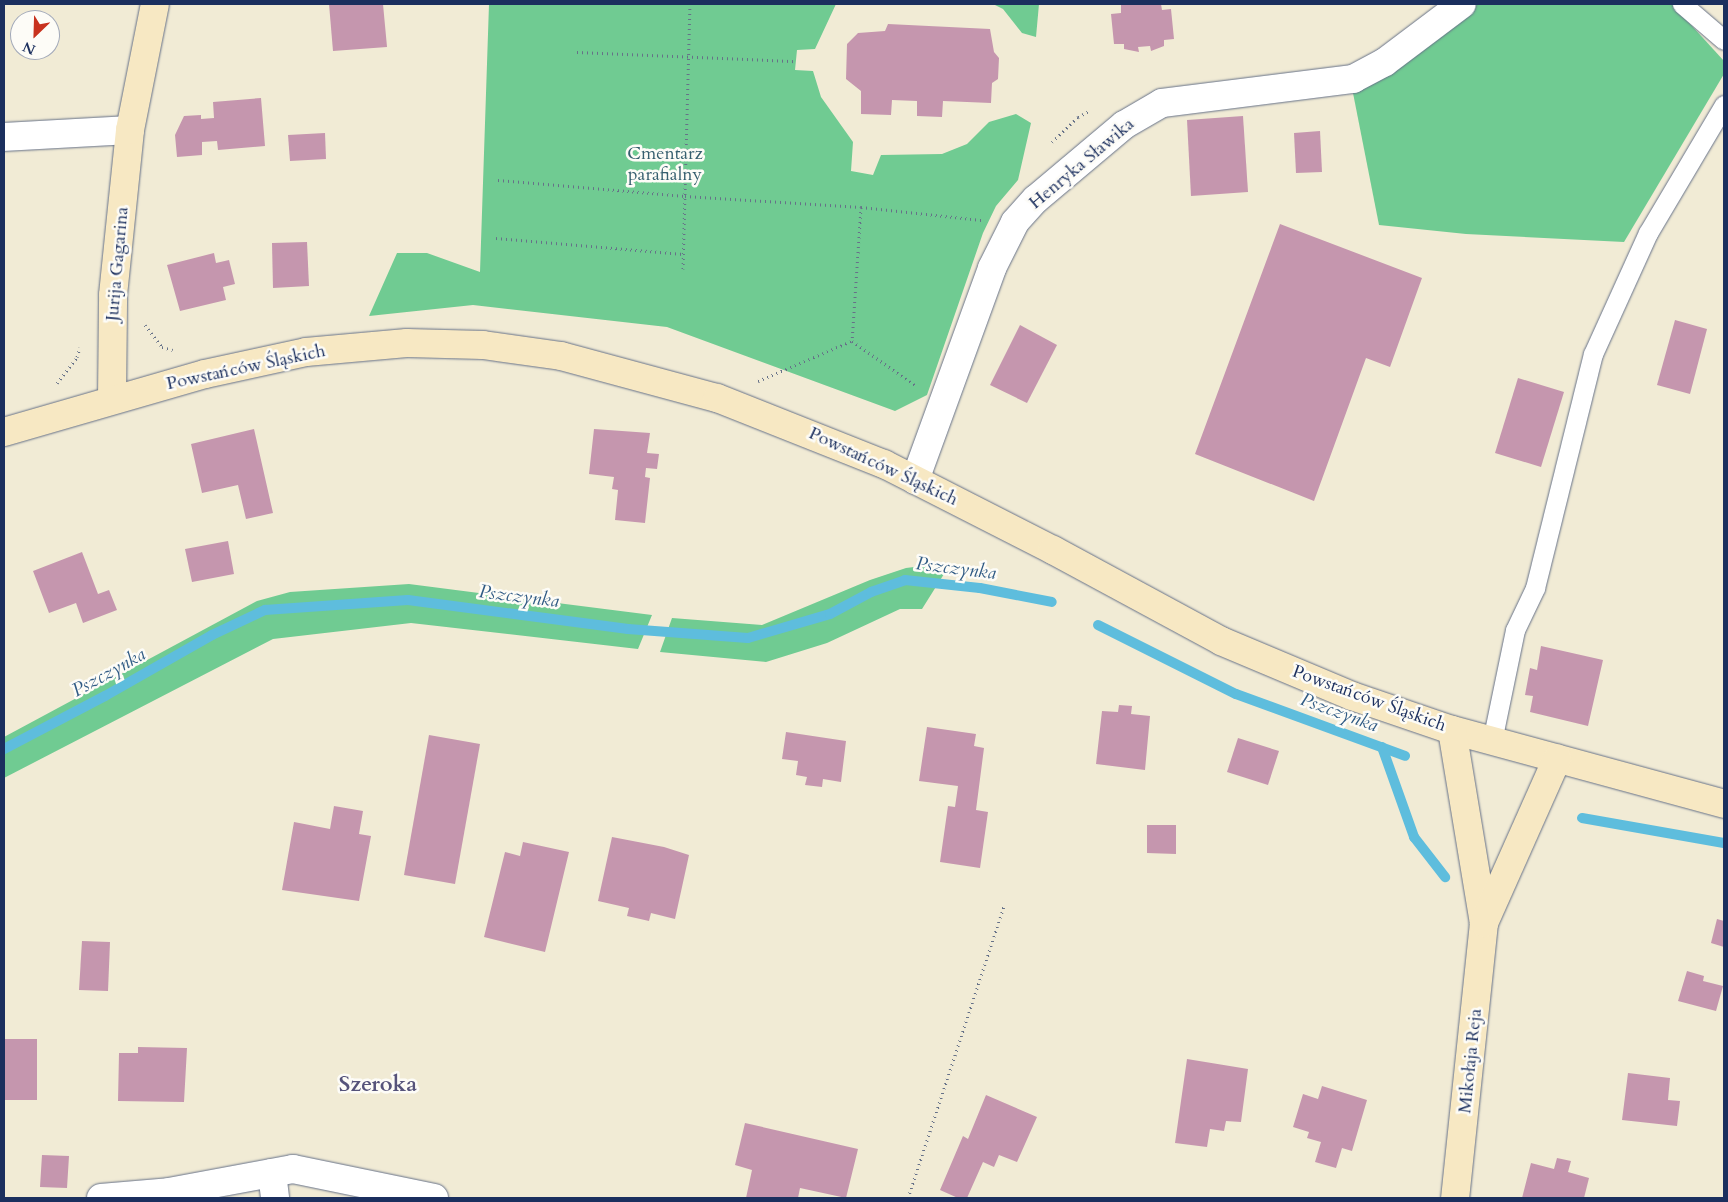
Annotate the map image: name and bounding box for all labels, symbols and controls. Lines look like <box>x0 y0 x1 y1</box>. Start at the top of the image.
north arrow <box>10 10 60 60</box>
text: N <box>20 37 39 59</box>
street label: Henryka Sławika <box>1025 114 1139 214</box>
park label: Cmentarz parafialny <box>627 144 703 186</box>
street label: Jurija Gagarina <box>102 206 134 322</box>
street label: Powstańców Śląskich <box>165 341 327 395</box>
street label: Powstańców Śląskich <box>805 423 961 511</box>
water label: Pszczynka <box>915 553 997 585</box>
water label: Pszczynka <box>478 581 560 613</box>
water label: Pszczynka <box>68 643 150 703</box>
street label: Powstańców Śląskich <box>1289 661 1449 737</box>
water label: Pszczynka <box>1297 688 1381 738</box>
street label: Mikołaja Reja <box>1455 1007 1487 1115</box>
district label: Szeroka <box>339 1072 417 1098</box>

